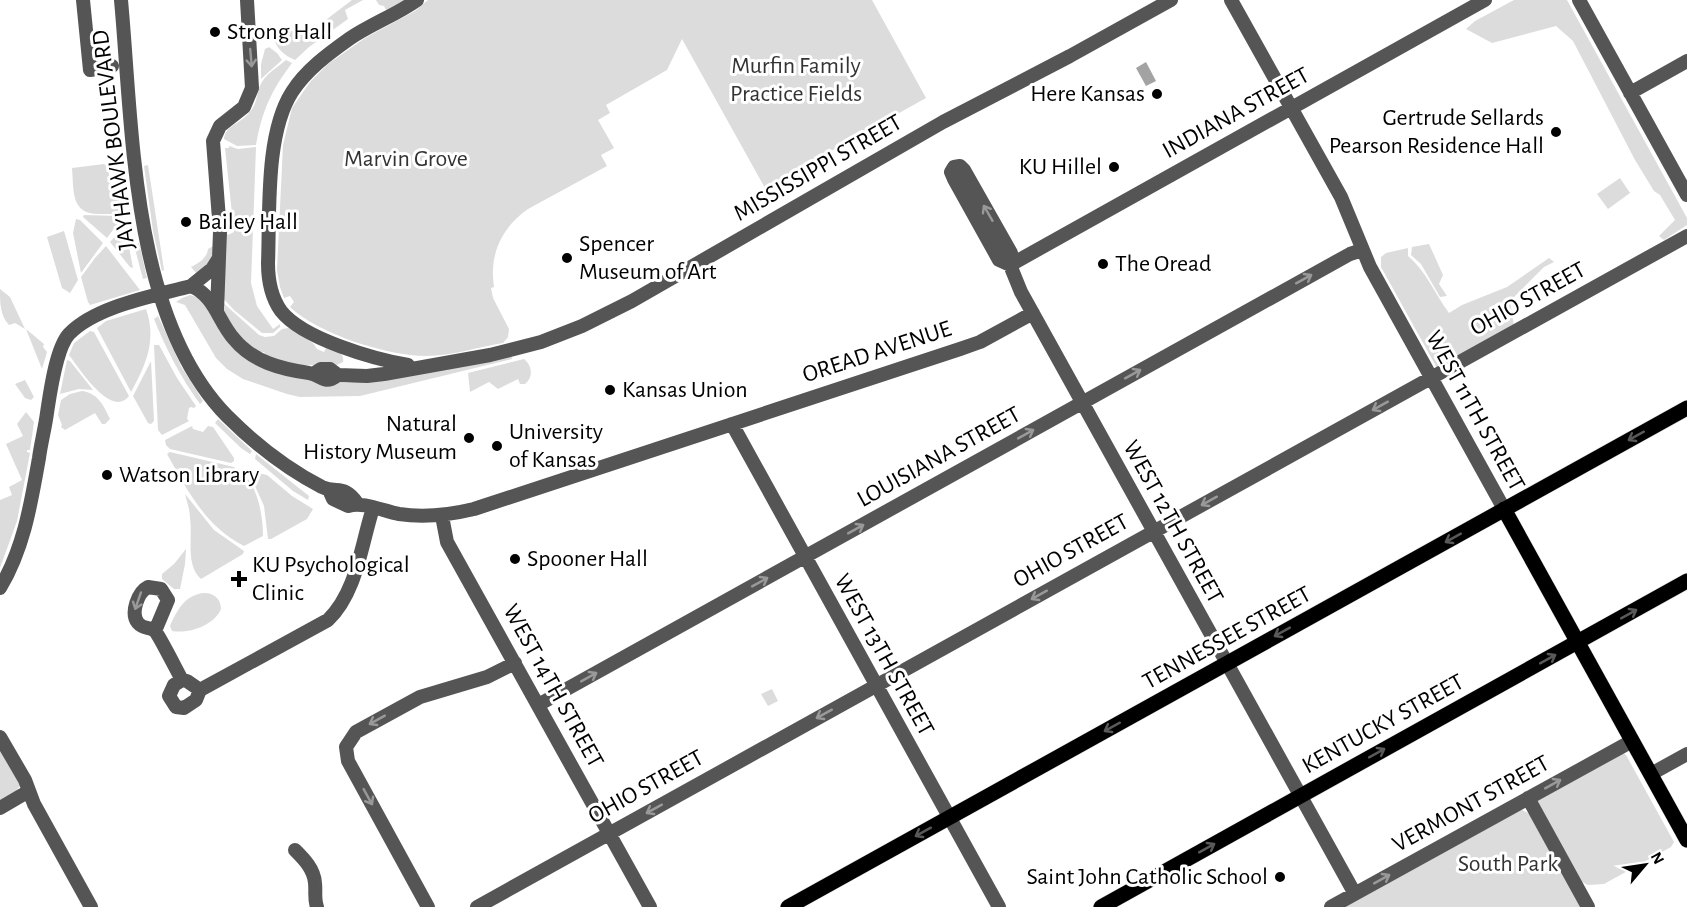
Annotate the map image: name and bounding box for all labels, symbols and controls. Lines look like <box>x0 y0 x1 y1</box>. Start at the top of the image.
place label: Strong Hall <box>227 20 332 44</box>
marker: Strong Hall <box>208 25 222 39</box>
street label: JAYHAWK BOULEVARD <box>89 29 139 251</box>
one-way arrow <box>245 48 256 68</box>
park label: Murfin Family Practice Fields <box>730 54 862 106</box>
street label: INDIANA STREET <box>1159 63 1314 163</box>
place label: Here Kansas <box>1030 82 1145 106</box>
marker: Here Kansas <box>1150 87 1164 101</box>
place label: Gertrude Sellards Pearson Residence Hall <box>1329 106 1544 158</box>
street label: MISSISSIPPI STREET <box>730 110 906 226</box>
marker: Gertrude Sellards Pearson Residence Hall <box>1549 125 1563 139</box>
park label: Marvin Grove <box>344 147 468 171</box>
place label: KU Hillel <box>1019 155 1102 179</box>
marker: KU Hillel <box>1107 160 1121 174</box>
one-way arrow <box>982 204 993 222</box>
place label: Bailey Hall <box>198 210 298 234</box>
marker: Bailey Hall <box>179 215 193 229</box>
place label: Spencer Museum of Art <box>579 232 717 284</box>
marker: Spencer Museum of Art <box>560 251 574 265</box>
place label: The Oread <box>1115 252 1212 276</box>
marker: The Oread <box>1096 257 1110 271</box>
street label: OHIO STREET <box>1466 257 1590 340</box>
one-way arrow <box>1295 273 1312 285</box>
street label: OREAD AVENUE <box>800 317 955 387</box>
street label: WEST 11TH STREET <box>1421 327 1529 495</box>
one-way arrow <box>1124 368 1141 380</box>
place label: Kansas Union <box>622 378 748 402</box>
marker: Kansas Union <box>603 383 617 397</box>
one-way arrow <box>1372 400 1389 412</box>
street label: LOUISIANA STREET <box>853 402 1025 512</box>
place label: Natural History Museum <box>303 412 457 464</box>
place label: University of Kansas <box>509 420 603 472</box>
one-way arrow <box>1017 428 1034 440</box>
one-way arrow <box>1628 430 1645 442</box>
marker: Natural History Museum <box>462 431 476 445</box>
street label: WEST 12TH STREET <box>1118 437 1228 608</box>
marker: University of Kansas <box>490 439 504 453</box>
place label: Watson Library <box>119 463 259 487</box>
marker: Watson Library <box>100 468 114 482</box>
one-way arrow <box>1201 495 1218 507</box>
street label: OHIO STREET <box>1009 509 1133 592</box>
one-way arrow <box>847 523 864 535</box>
one-way arrow <box>1445 532 1462 544</box>
place label: Spooner Hall <box>527 547 648 571</box>
marker: Spooner Hall <box>508 552 522 566</box>
place label: KU Psychological Clinic <box>252 553 410 605</box>
marker: KU Psychological Clinic <box>230 570 248 588</box>
street label: WEST 13TH STREET <box>830 570 938 740</box>
one-way arrow <box>750 576 768 587</box>
street label: TENNESSEE STREET <box>1139 582 1315 694</box>
one-way arrow <box>1030 590 1048 601</box>
one-way arrow <box>132 592 143 610</box>
street label: WEST 14TH STREET <box>498 600 608 772</box>
one-way arrow <box>1619 608 1637 619</box>
one-way arrow <box>1274 627 1292 638</box>
one-way arrow <box>1539 652 1556 664</box>
one-way arrow <box>580 670 597 682</box>
street label: KENTUCKY STREET <box>1298 670 1468 778</box>
one-way arrow <box>816 709 834 720</box>
one-way arrow <box>368 715 386 726</box>
one-way arrow <box>1104 721 1121 733</box>
street label: OHIO STREET <box>584 745 708 828</box>
one-way arrow <box>1368 747 1386 758</box>
street label: VERMONT STREET <box>1389 751 1554 857</box>
one-way arrow <box>1544 778 1561 790</box>
one-way arrow <box>362 788 374 805</box>
one-way arrow <box>646 803 663 815</box>
one-way arrow <box>915 826 932 838</box>
north arrow <box>1615 835 1675 895</box>
one-way arrow <box>1198 842 1215 854</box>
text: N <box>1648 849 1667 867</box>
park label: South Park <box>1458 852 1558 876</box>
place label: Saint John Catholic School <box>1026 865 1268 889</box>
marker: Saint John Catholic School <box>1273 870 1287 884</box>
one-way arrow <box>1373 873 1390 885</box>

